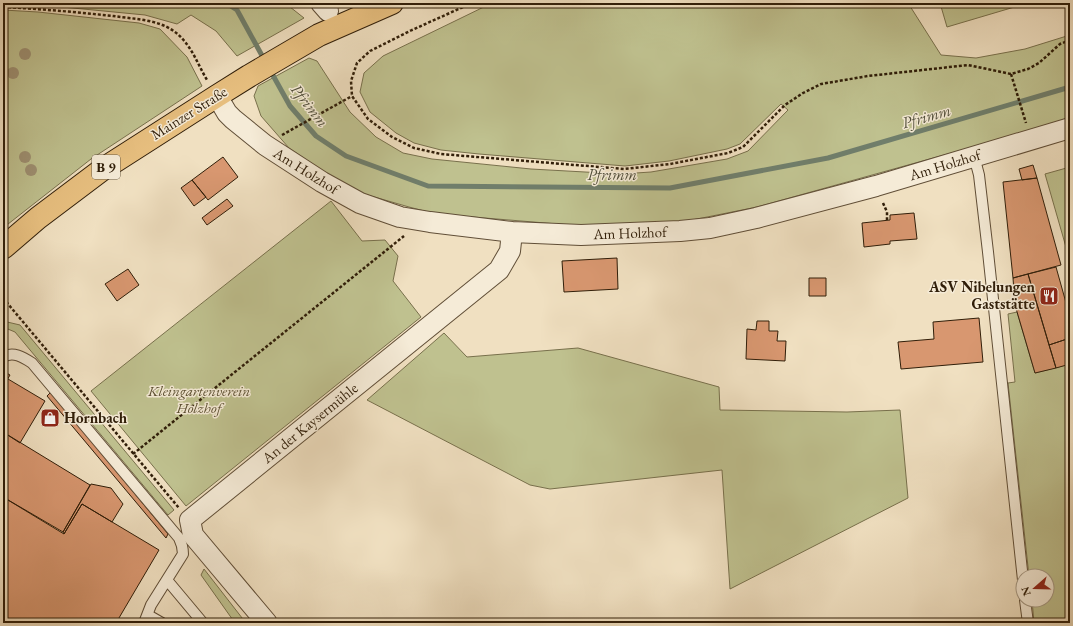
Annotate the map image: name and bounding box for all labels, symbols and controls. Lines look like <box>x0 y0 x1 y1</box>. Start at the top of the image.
water label: Pfrimm <box>286 79 333 131</box>
street label: Mainzer Straße <box>147 82 231 144</box>
water label: Pfrimm <box>899 100 953 133</box>
street label: Am Holzhof <box>269 142 344 199</box>
street label: Am Holzhof <box>906 144 985 185</box>
road number: B 9 <box>92 155 120 179</box>
water label: Pfrimm <box>587 164 637 185</box>
street label: Am Holzhof <box>592 222 669 243</box>
place label: ASV Nibelungen Gaststätte <box>928 277 1036 313</box>
restaurant icon: ASV Nibelungen Gaststätte <box>1038 285 1060 307</box>
street label: An der Kaysermühle <box>257 378 362 468</box>
park label: Kleingartenverein Holzhof <box>147 381 250 417</box>
shop icon: Hornbach <box>39 407 61 429</box>
place label: Hornbach <box>64 408 128 427</box>
north arrow <box>1015 568 1055 608</box>
text: N <box>1017 585 1034 598</box>

